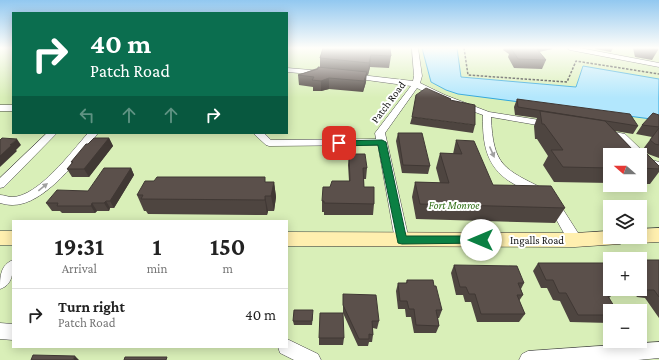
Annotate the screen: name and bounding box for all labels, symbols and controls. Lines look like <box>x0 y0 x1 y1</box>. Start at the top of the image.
icon: right <box>24 28 76 80</box>
text: 40 m <box>90 28 151 59</box>
text: Patch Road <box>90 61 170 81</box>
street label: Patch Road <box>369 79 408 125</box>
icon: left <box>76 104 98 126</box>
icon: ahead <box>118 104 140 126</box>
icon: ahead <box>160 104 182 126</box>
icon: right <box>202 104 224 126</box>
pin <box>322 126 356 160</box>
icon: arrive <box>328 132 350 154</box>
one-way arrow <box>489 147 495 158</box>
north arrow <box>603 148 647 192</box>
map controls <box>603 148 647 348</box>
one-way arrow <box>37 183 48 192</box>
park label: Fort Monroe <box>429 199 480 211</box>
button: layers <box>603 200 647 244</box>
position arrow <box>460 219 502 261</box>
text: 19:31 <box>55 233 104 260</box>
text: 1 <box>153 233 162 260</box>
text: 150 <box>210 233 245 260</box>
street label: Ingalls Road <box>510 234 564 247</box>
button: + <box>603 252 647 296</box>
text: Arrival <box>62 261 97 276</box>
text: min <box>147 261 167 276</box>
text: m <box>223 261 233 276</box>
text: Turn right <box>58 299 125 315</box>
icon: right <box>24 304 46 326</box>
button: − <box>603 304 647 348</box>
text: 40 m <box>245 307 276 323</box>
text: Patch Road <box>58 315 116 330</box>

